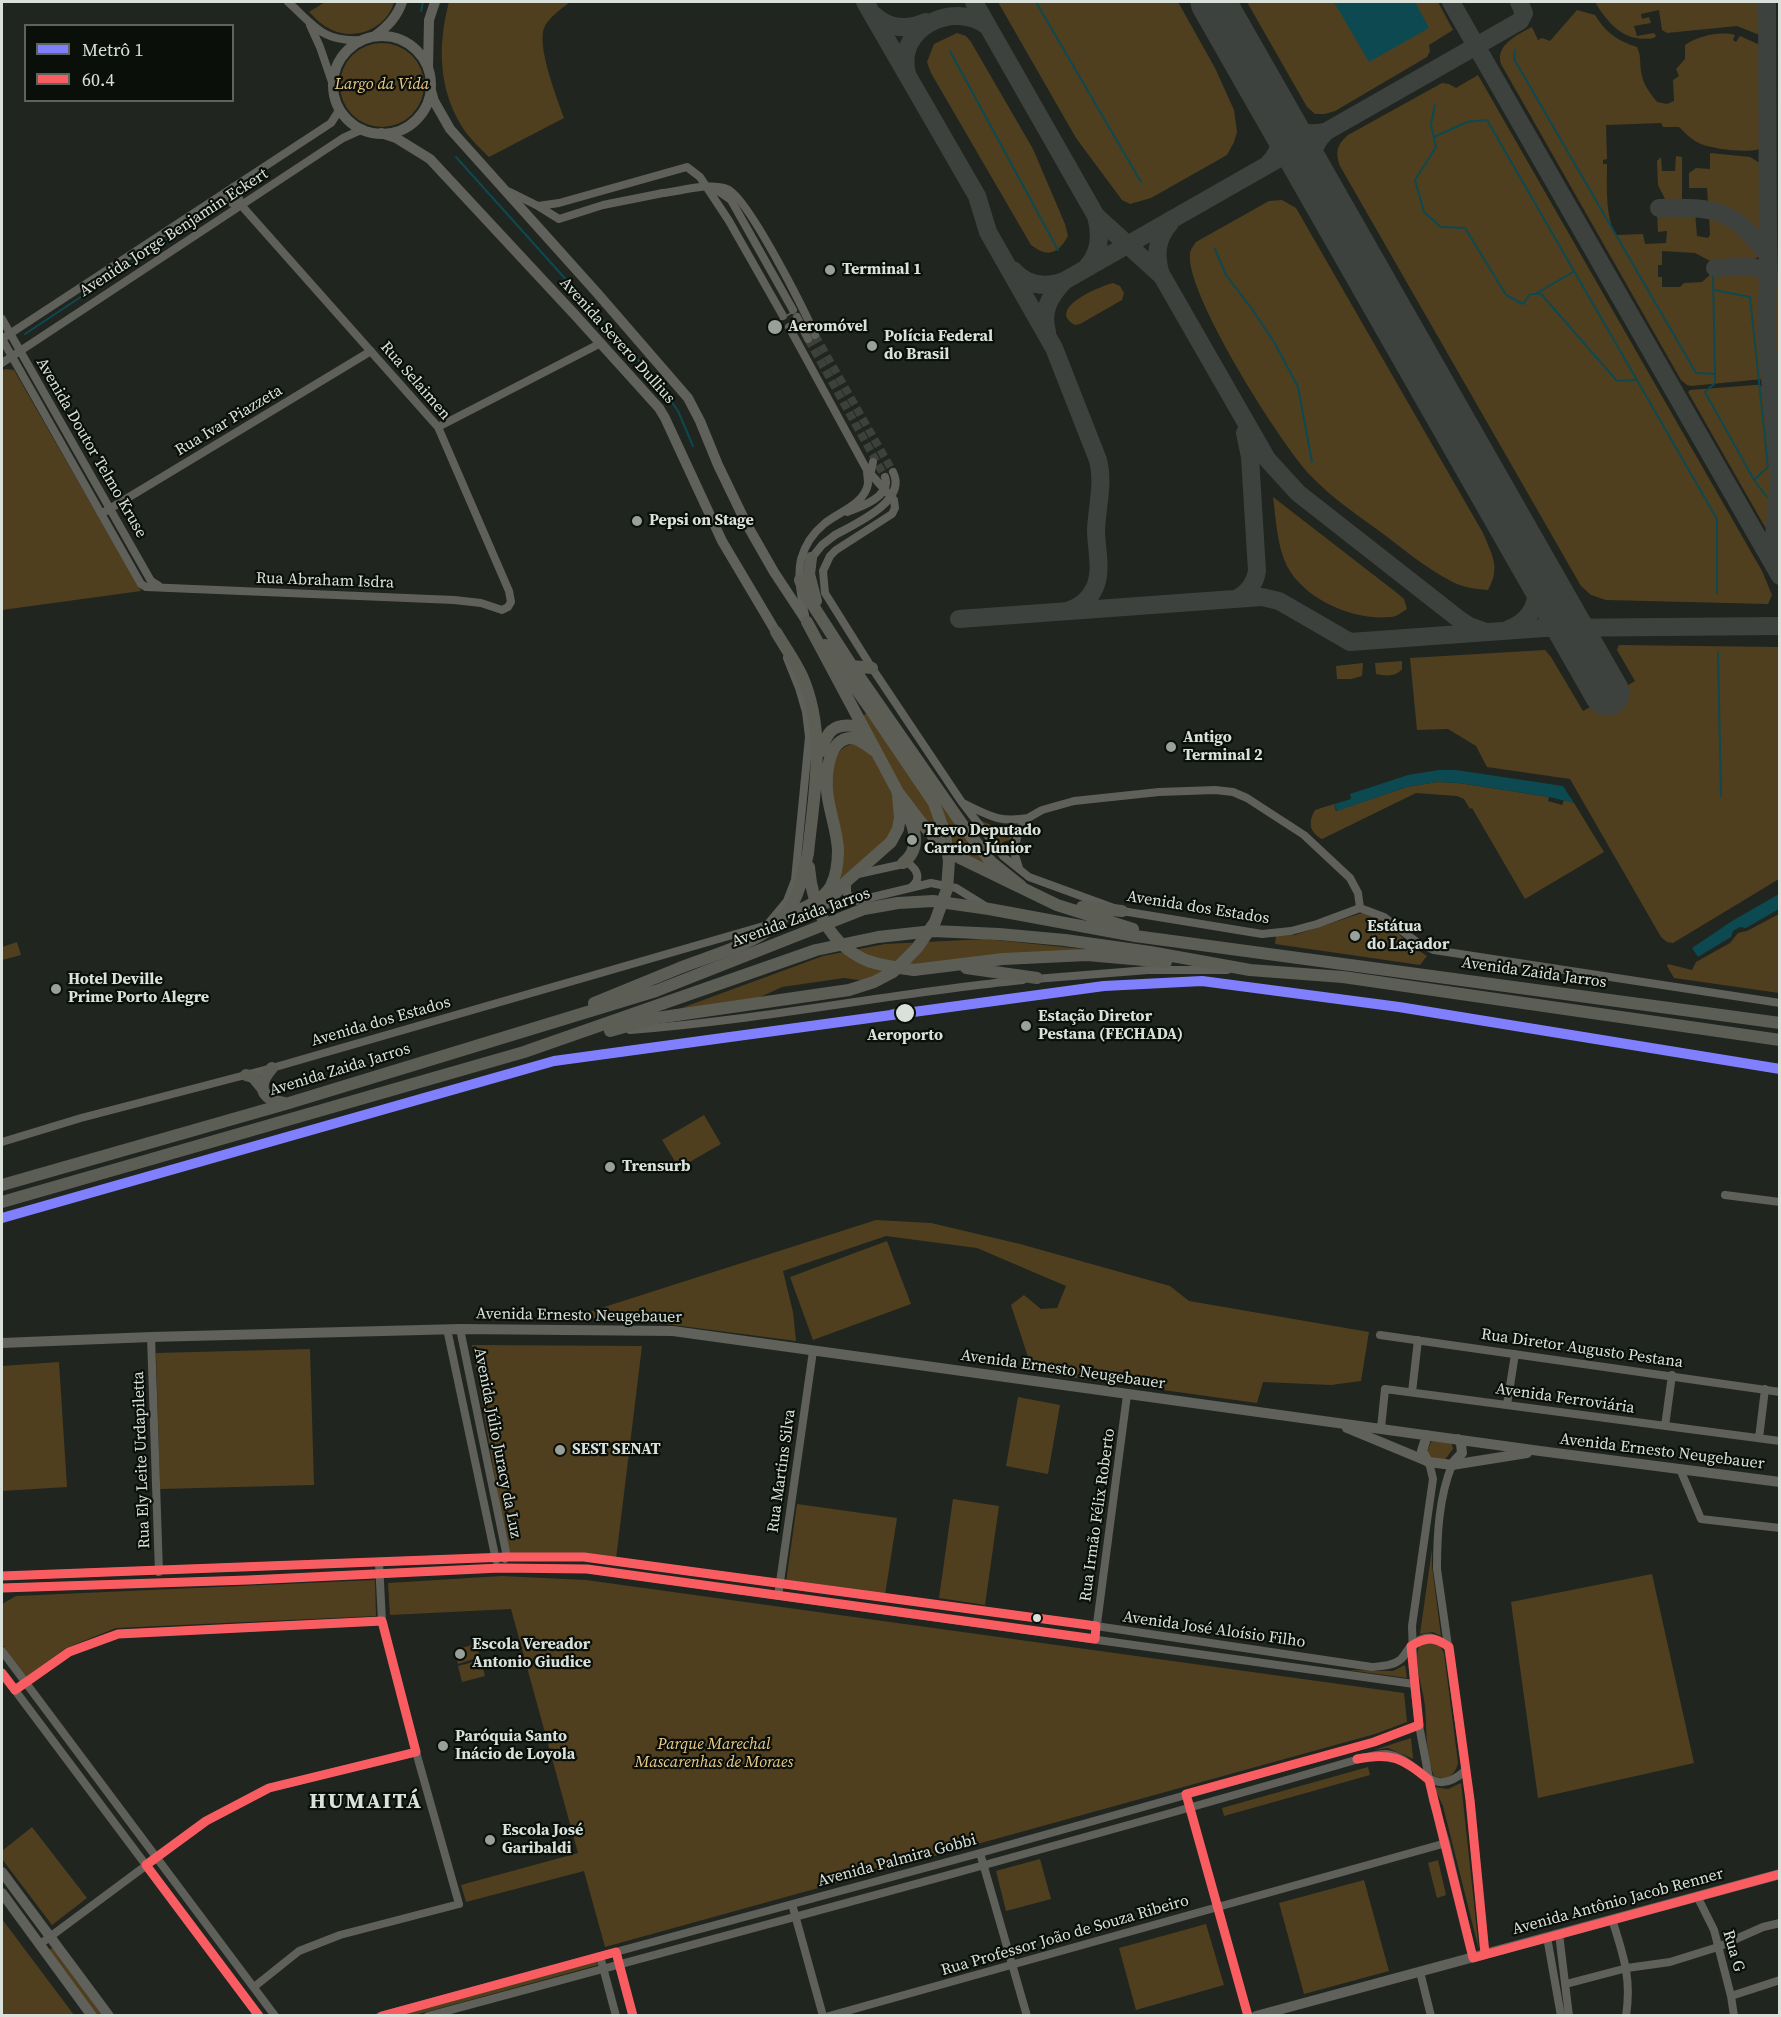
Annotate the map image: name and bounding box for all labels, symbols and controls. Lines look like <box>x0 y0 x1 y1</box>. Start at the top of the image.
legend <box>24 24 234 102</box>
text: Metrô 1 <box>82 37 143 62</box>
text: 60.4 <box>82 67 114 92</box>
park label: Largo da Vida <box>335 75 429 95</box>
street label: Avenida Jorge Benjamin Eckert <box>76 165 272 301</box>
place label: Terminal 1 <box>842 260 922 280</box>
marker: Terminal 1 <box>823 263 837 277</box>
street label: Avenida Severo Dullius <box>555 274 679 408</box>
place label: Aeromóvel <box>788 317 868 337</box>
marker: Aeromóvel <box>766 318 784 336</box>
place label: Polícia Federal do Brasil <box>884 327 993 365</box>
street label: Rua Selaimen <box>376 338 454 424</box>
marker: Polícia Federal do Brasil <box>865 339 879 353</box>
street label: Avenida Doutor Telmo Kruse <box>32 355 150 541</box>
street label: Rua Ivar Piazzeta <box>172 381 286 461</box>
place label: Pepsi on Stage <box>649 511 754 531</box>
marker: Pepsi on Stage <box>630 514 644 528</box>
street label: Rua Abraham Isdra <box>256 569 394 593</box>
place label: Antigo Terminal 2 <box>1183 728 1263 766</box>
marker: Antigo Terminal 2 <box>1164 740 1178 754</box>
place label: Trevo Deputado Carrion Júnior <box>924 821 1041 859</box>
marker: Trevo Deputado Carrion Júnior <box>905 833 919 847</box>
street label: Avenida Zaida Jarros <box>729 884 873 952</box>
street label: Avenida dos Estados <box>1125 887 1271 929</box>
place label: Estátua do Laçador <box>1367 917 1449 955</box>
marker: Estátua do Laçador <box>1348 929 1362 943</box>
street label: Avenida Zaida Jarros <box>1460 953 1608 993</box>
place label: Hotel Deville Prime Porto Alegre <box>68 970 209 1008</box>
marker: Hotel Deville Prime Porto Alegre <box>49 982 63 996</box>
street label: Avenida dos Estados <box>309 993 453 1051</box>
marker: Aeroporto <box>894 1002 916 1024</box>
place label: Estação Diretor Pestana (FECHADA) <box>1038 1007 1183 1045</box>
marker: Estação Diretor Pestana (FECHADA) <box>1019 1019 1033 1033</box>
place label: Aeroporto <box>867 1026 943 1046</box>
street label: Avenida Zaida Jarros <box>267 1039 413 1101</box>
place label: Trensurb <box>622 1157 691 1177</box>
marker: Trensurb <box>603 1160 617 1174</box>
street label: Avenida Ernesto Neugebauer <box>476 1305 682 1327</box>
street label: Rua Diretor Augusto Pestana <box>1480 1325 1684 1373</box>
street label: Avenida Júlio Juracy da Luz <box>469 1346 525 1540</box>
street label: Avenida Ernesto Neugebauer <box>960 1346 1166 1394</box>
street label: Rua Ely Leite Urdapiletta <box>129 1371 155 1549</box>
street label: Avenida Ferroviária <box>1494 1380 1636 1418</box>
street label: Rua Martins Silva <box>764 1408 800 1534</box>
street label: Rua Irmão Félix Roberto <box>1076 1427 1120 1603</box>
street label: Avenida Ernesto Neugebauer <box>1558 1430 1766 1474</box>
place label: SEST SENAT <box>572 1440 661 1460</box>
marker: SEST SENAT <box>553 1443 567 1457</box>
street label: Avenida José Aloísio Filho <box>1121 1608 1307 1652</box>
unlabelled marker <box>1031 1612 1043 1624</box>
place label: Escola Vereador Antonio Giudice <box>472 1635 591 1673</box>
marker: Escola Vereador Antonio Giudice <box>453 1647 467 1661</box>
place label: Paróquia Santo Inácio de Loyola <box>455 1727 575 1765</box>
park label: Parque Marechal Mascarenhas de Moraes <box>635 1735 793 1773</box>
marker: Paróquia Santo Inácio de Loyola <box>436 1739 450 1753</box>
district label: HUMAITÁ <box>309 1789 423 1815</box>
place label: Escola José Garibaldi <box>502 1821 583 1859</box>
street label: Avenida Palmira Gobbi <box>816 1831 978 1891</box>
marker: Escola José Garibaldi <box>483 1833 497 1847</box>
street label: Avenida Antônio Jacob Renner <box>1510 1865 1726 1939</box>
street label: Rua Professor João de Souza Ribeiro <box>939 1891 1191 1981</box>
street label: Rua G <box>1718 1928 1748 1974</box>

